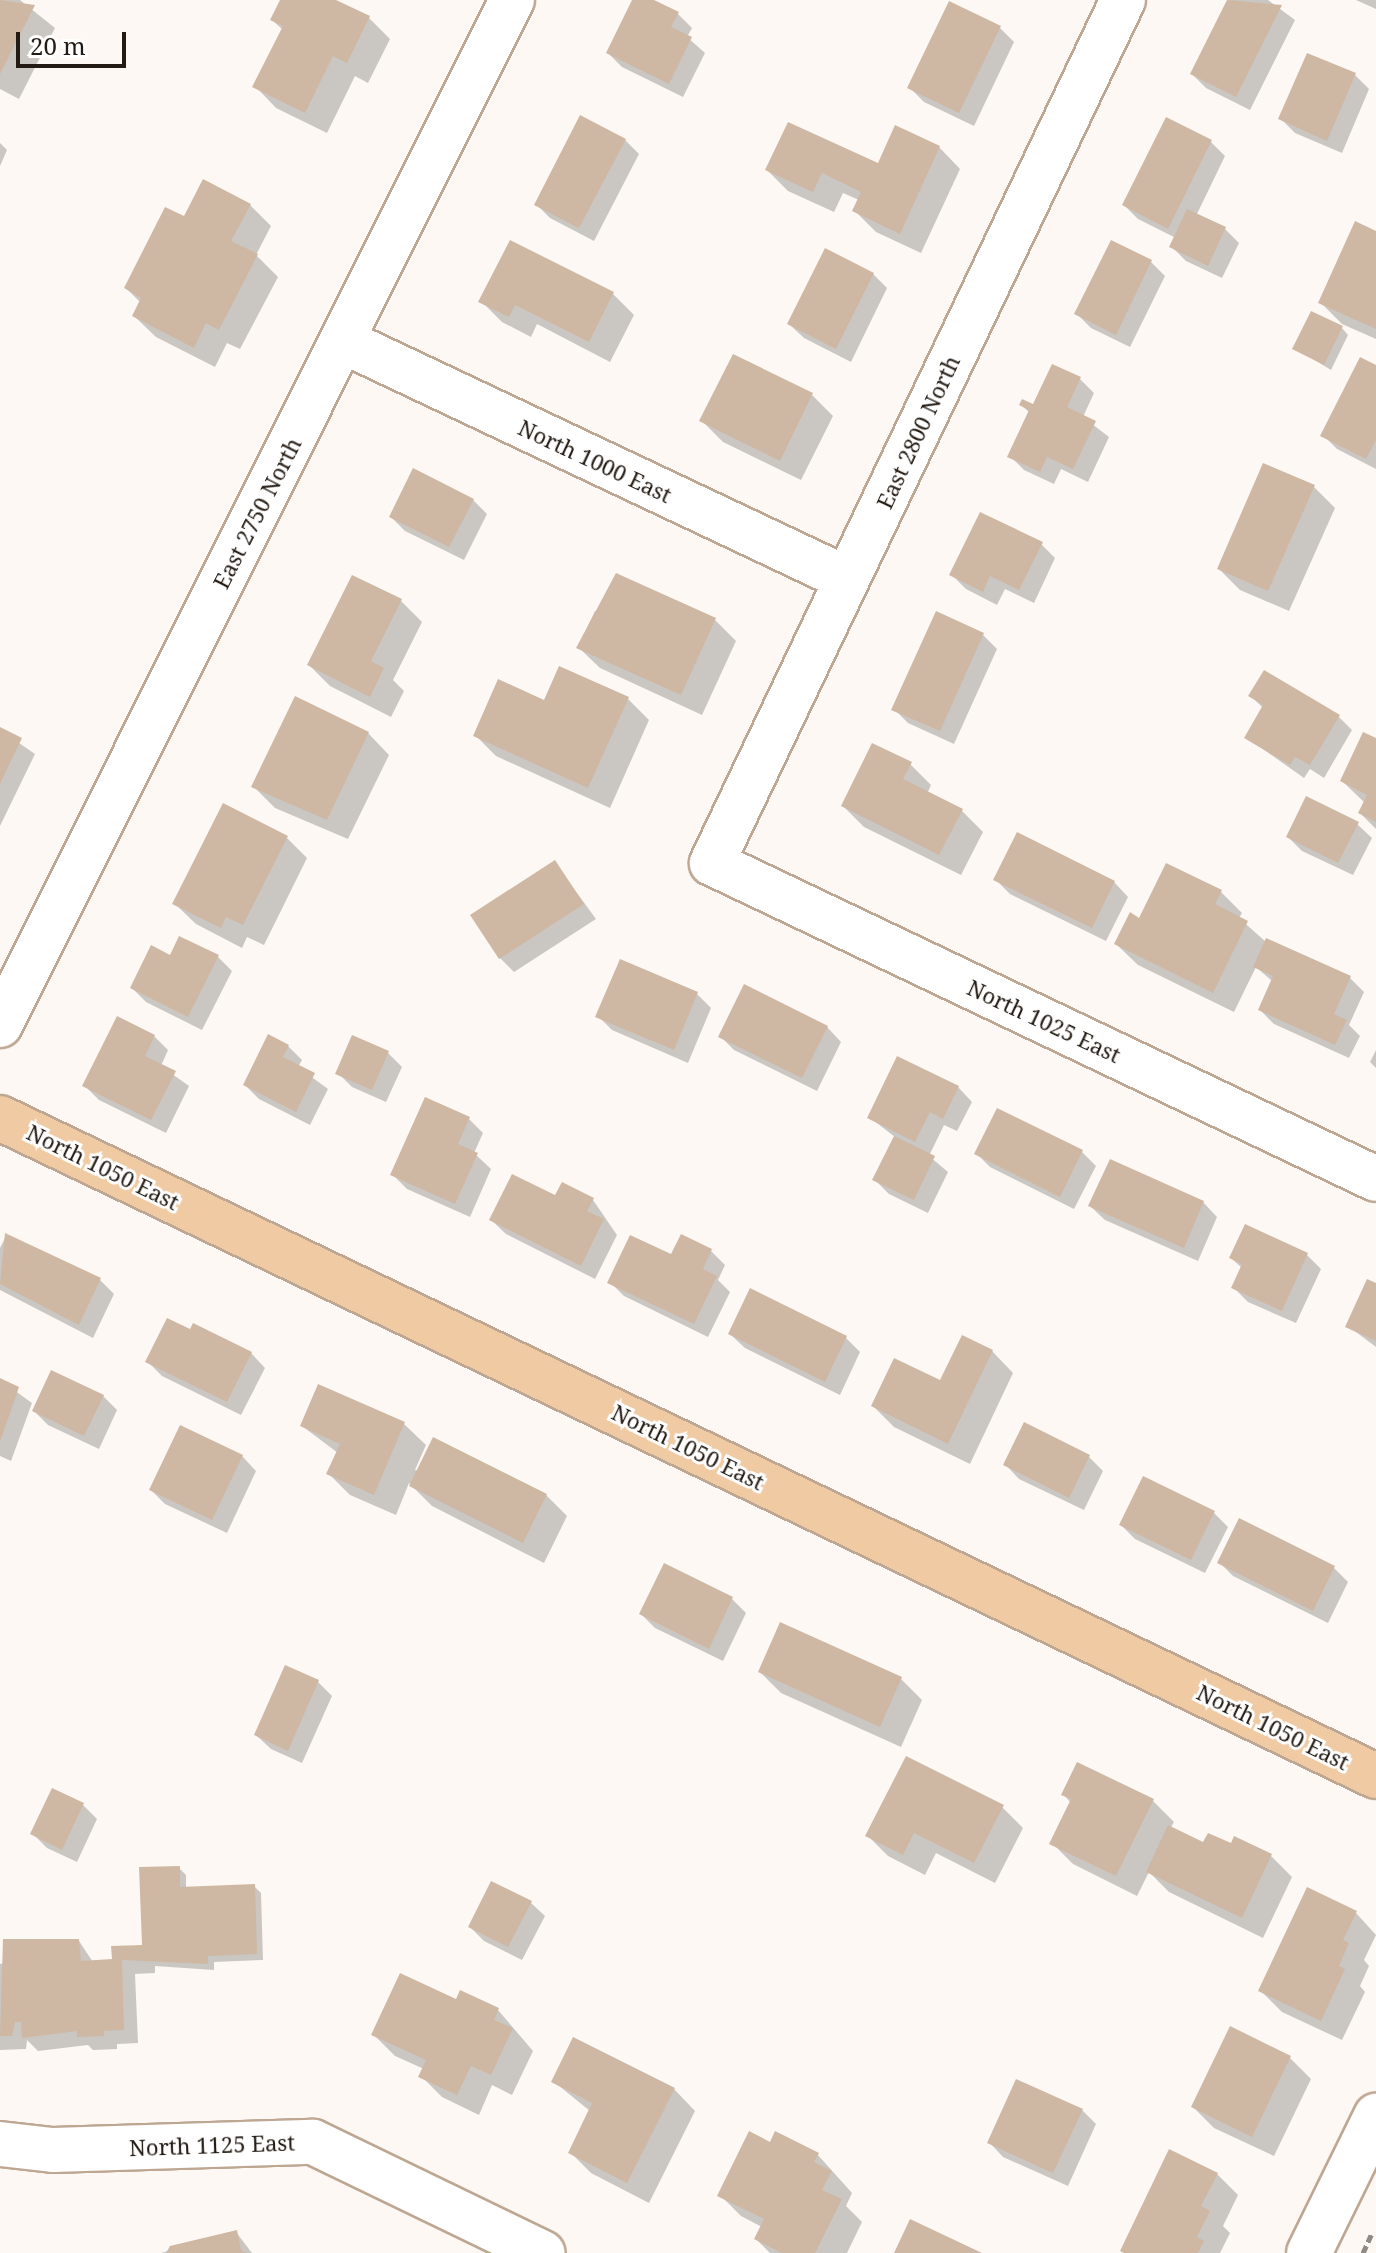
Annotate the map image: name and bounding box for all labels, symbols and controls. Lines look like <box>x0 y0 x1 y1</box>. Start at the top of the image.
scale bar <box>20 16 130 66</box>
text: 20 m <box>30 29 86 62</box>
street label: East 2800 North <box>871 351 965 513</box>
street label: North 1000 East <box>514 414 676 508</box>
street label: East 2750 North <box>208 433 306 593</box>
street label: North 1025 East <box>963 974 1125 1068</box>
street label: North 1050 East <box>23 1119 183 1215</box>
street label: North 1050 East <box>608 1399 768 1495</box>
street label: North 1050 East <box>1193 1679 1353 1775</box>
street label: North 1125 East <box>129 2129 295 2161</box>

